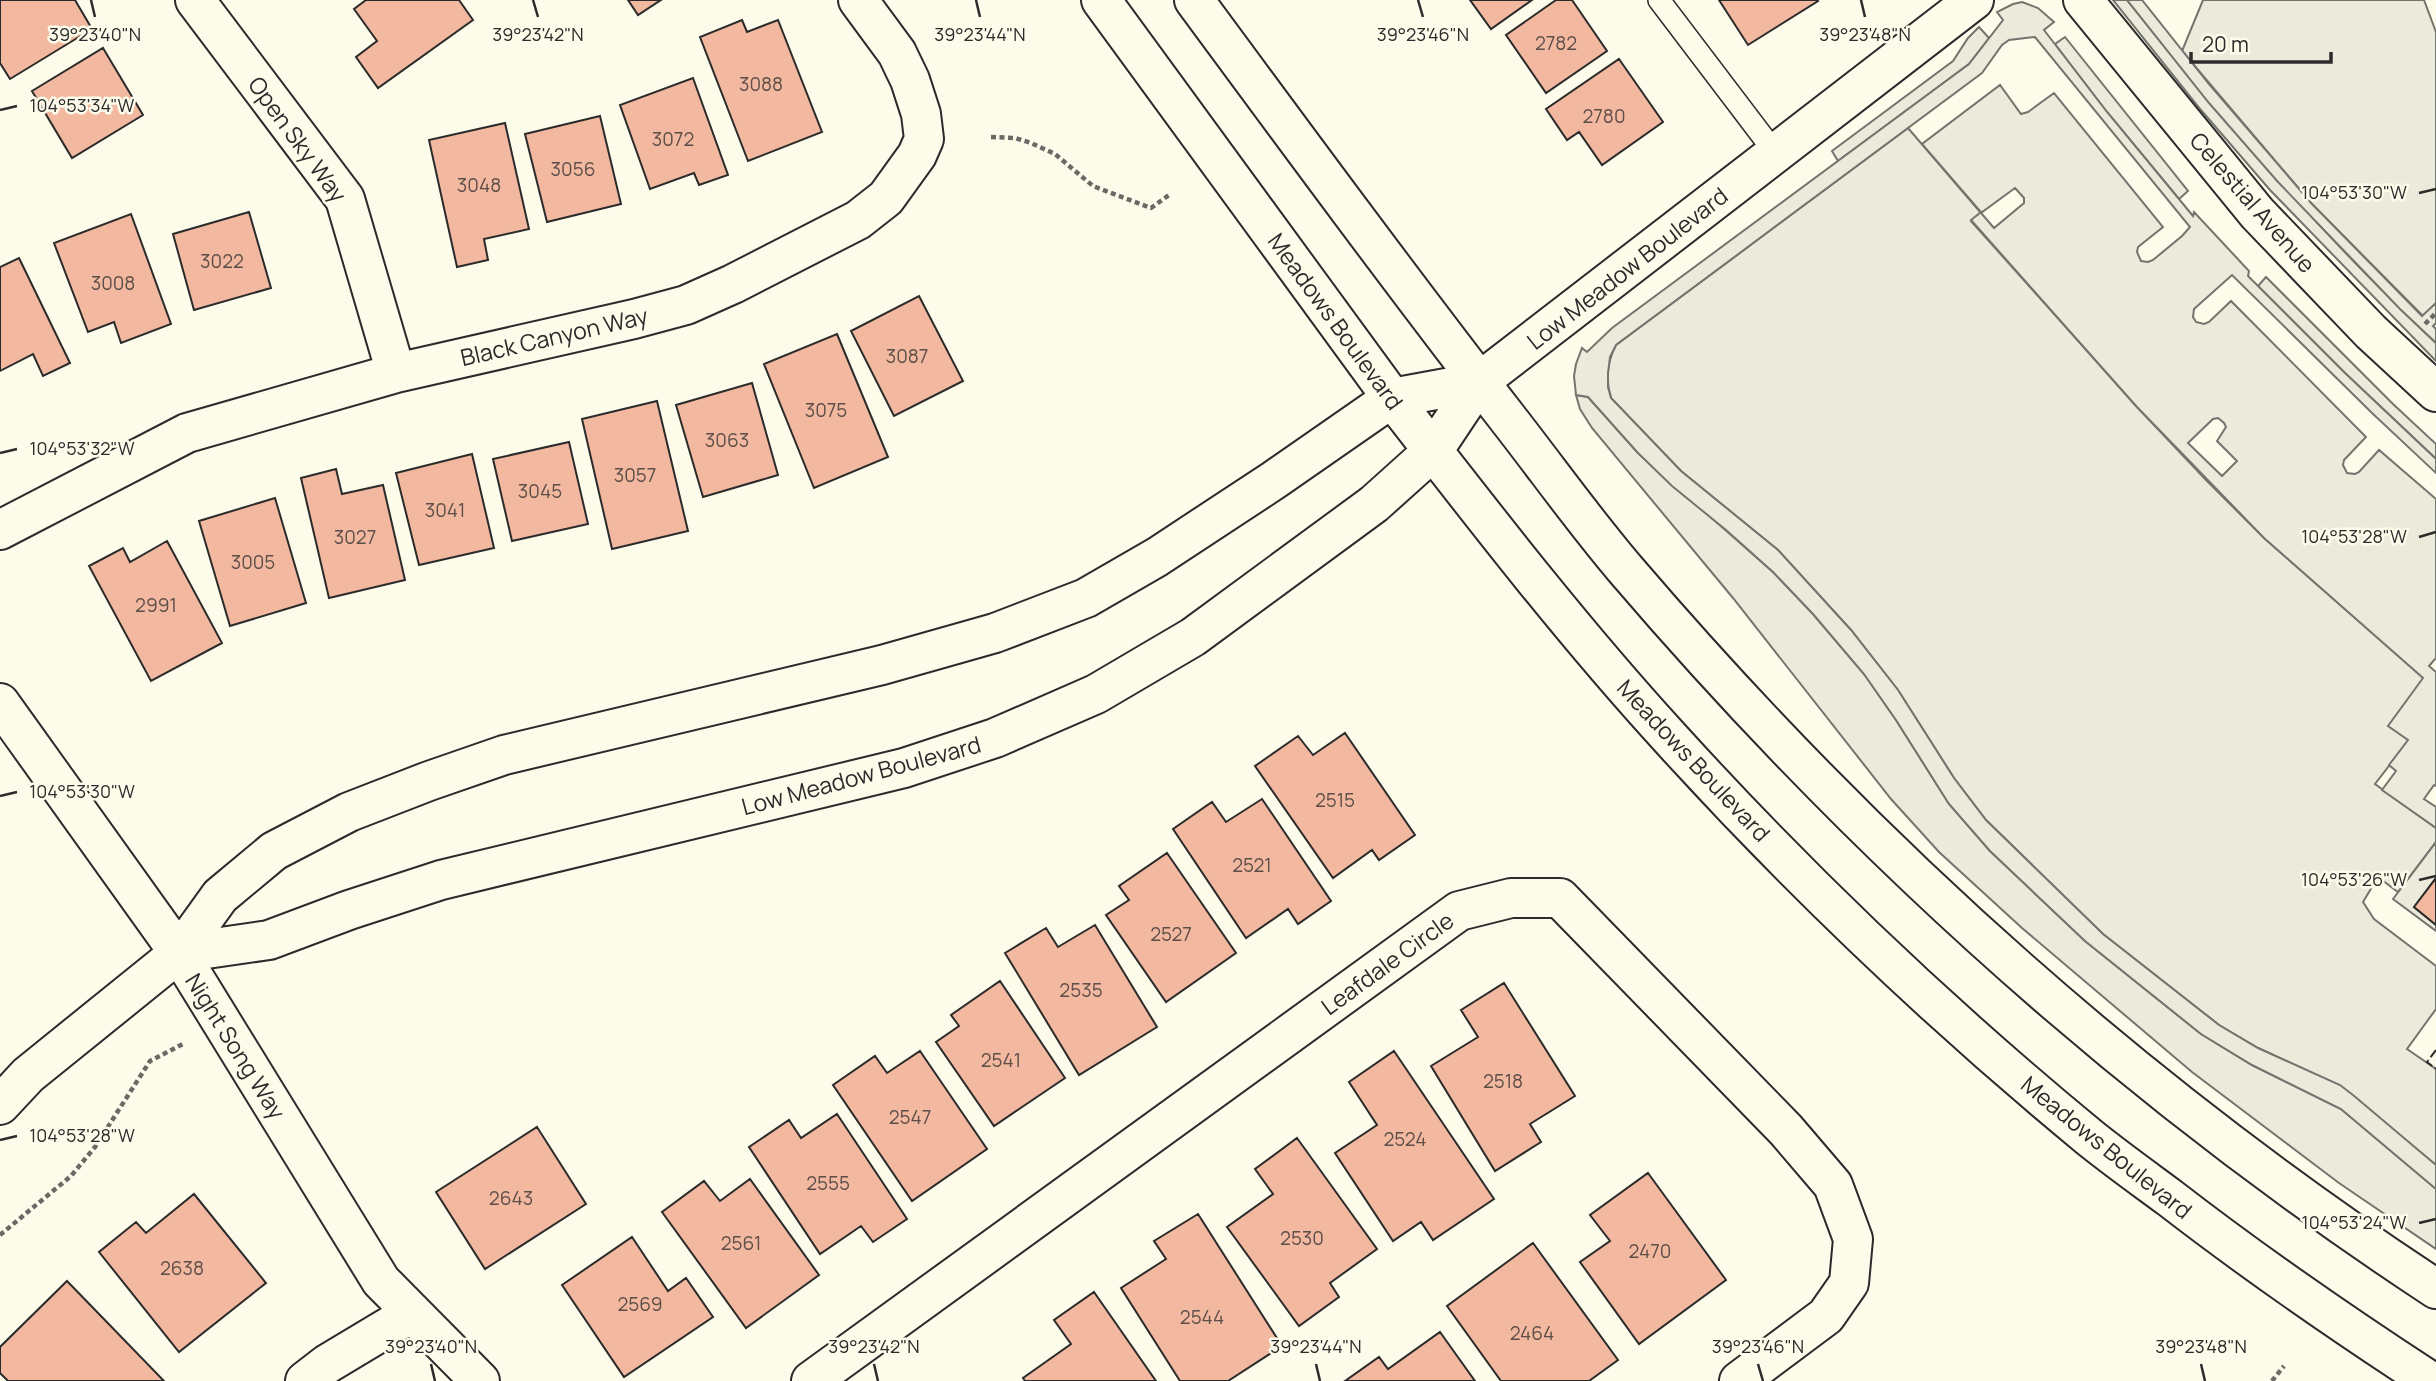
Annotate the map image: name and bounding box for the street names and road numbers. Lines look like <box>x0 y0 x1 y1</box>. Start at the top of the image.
street label: Open Sky Way <box>241 69 355 209</box>
street label: Celestial Avenue <box>2183 125 2323 279</box>
street label: Low Meadow Boulevard <box>1520 179 1734 357</box>
street label: Meadows Boulevard <box>1261 226 1411 416</box>
street label: Black Canyon Way <box>457 299 651 373</box>
street label: Meadows Boulevard <box>1610 672 1778 848</box>
street label: Low Meadow Boulevard <box>738 728 984 822</box>
street label: Leafdale Circle <box>1314 904 1460 1022</box>
street label: Night Song Way <box>178 967 294 1125</box>
street label: Meadows Boulevard <box>2015 1068 2199 1226</box>

